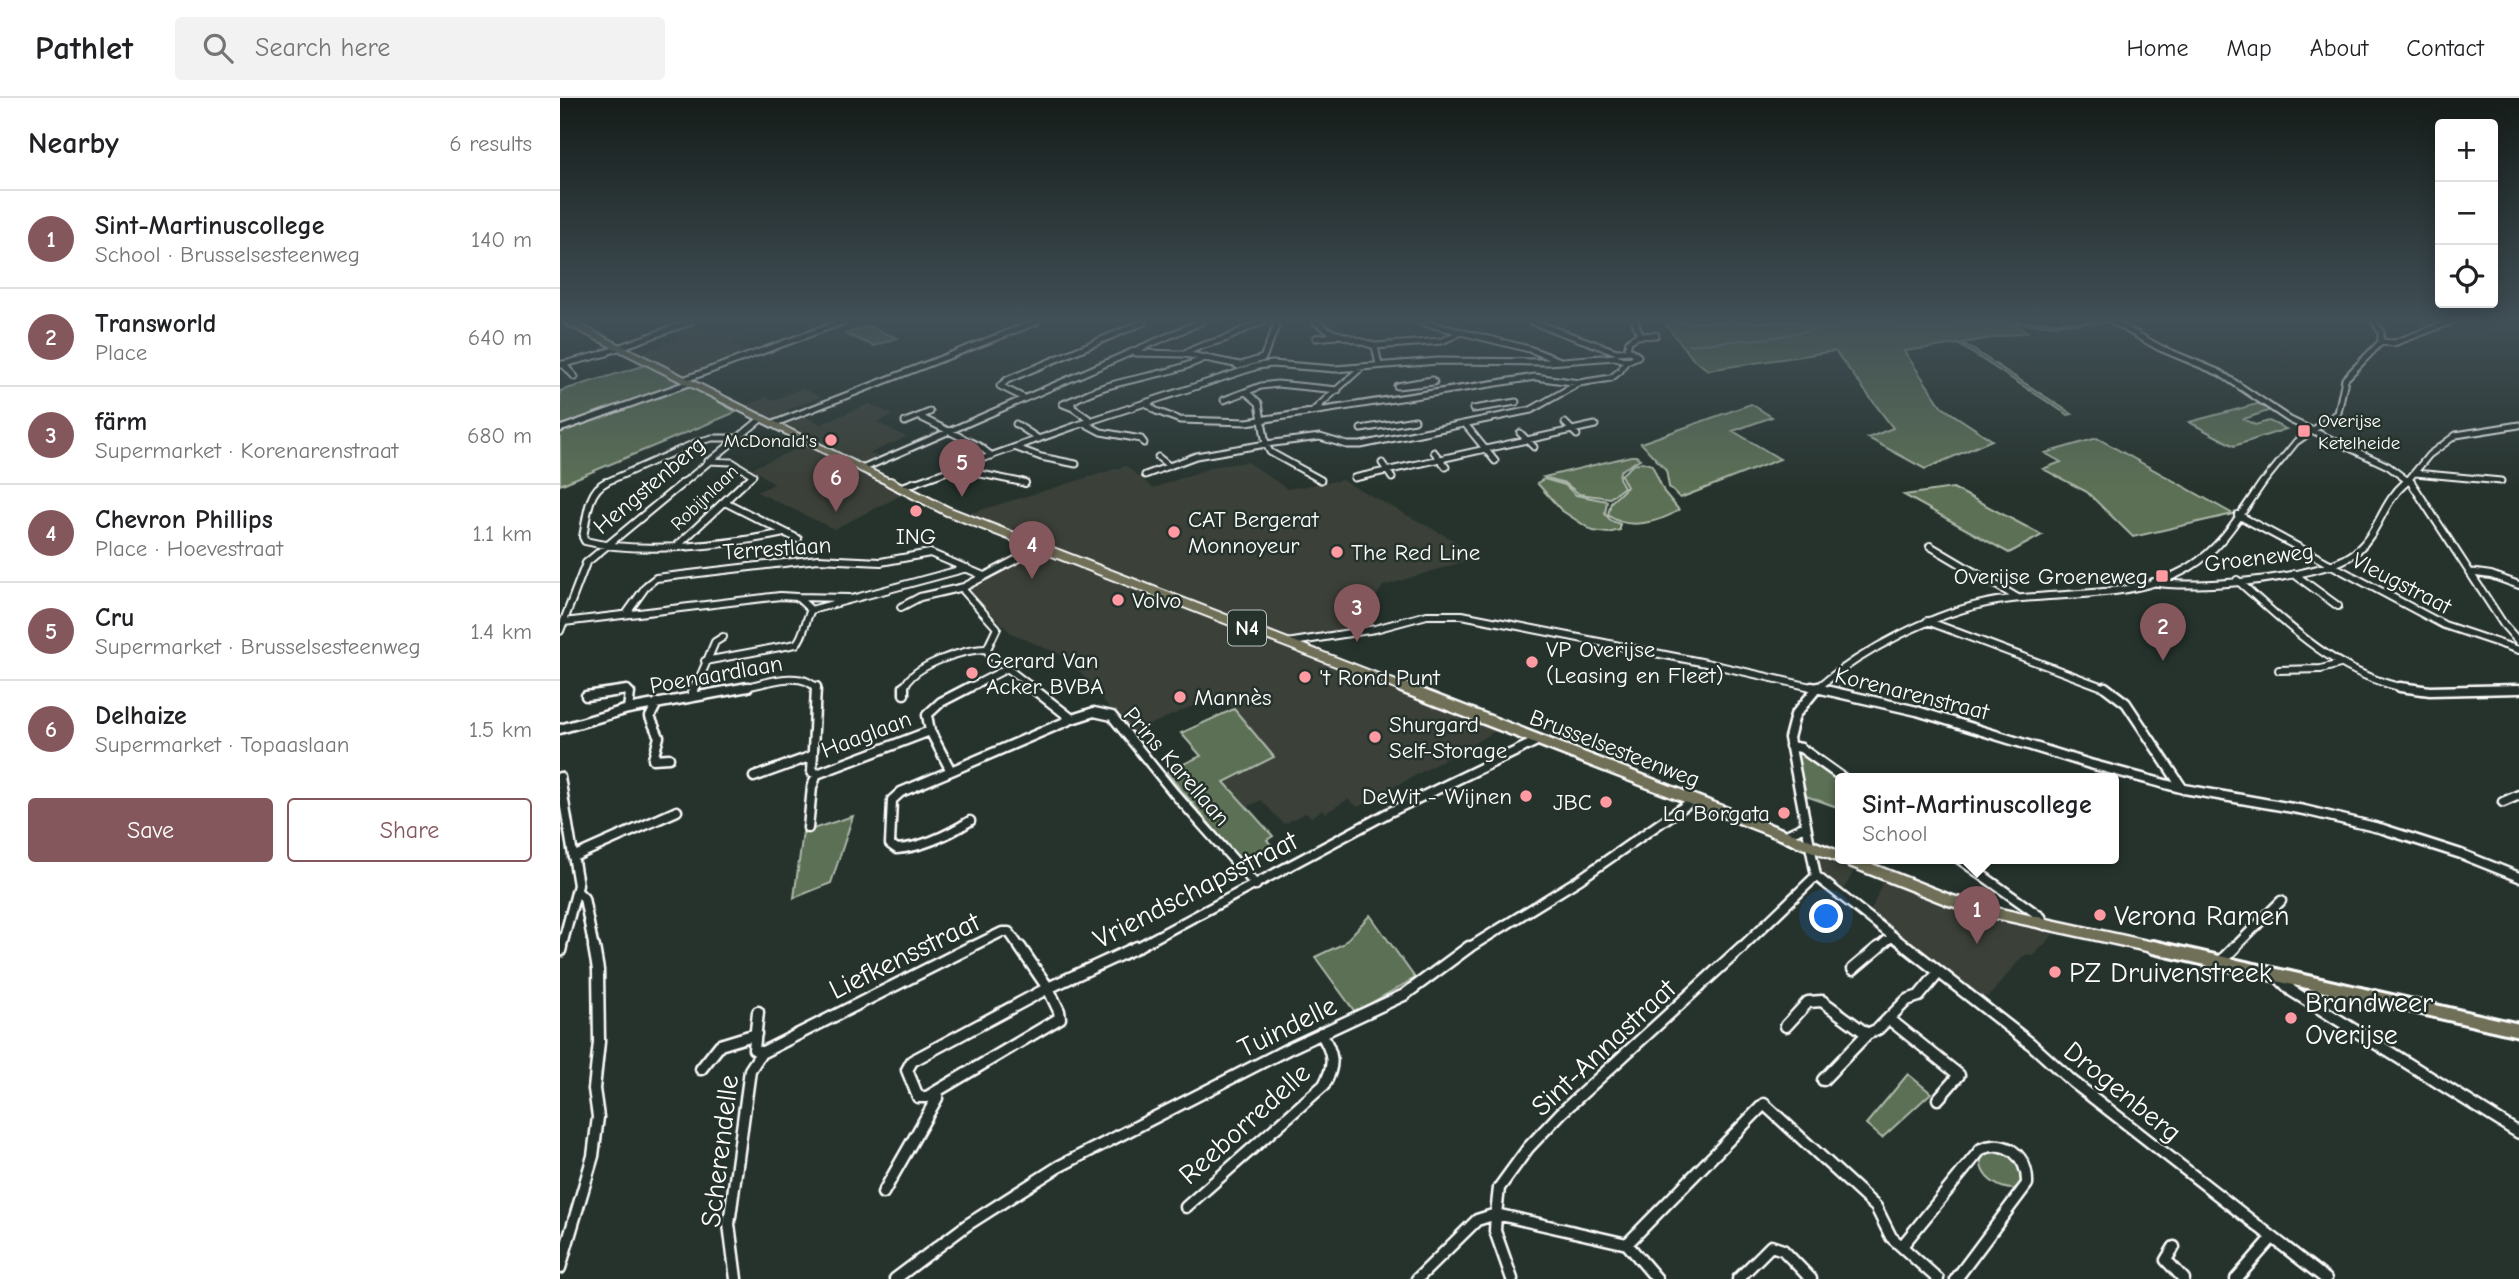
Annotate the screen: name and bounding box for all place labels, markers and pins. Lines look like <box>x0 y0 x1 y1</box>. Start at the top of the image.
place label: Overijse Ketelheide <box>2318 410 2400 454</box>
marker: Overijse Ketelheide <box>2296 423 2312 439</box>
place label: McDonald's <box>724 430 817 452</box>
marker: McDonald's <box>823 432 839 448</box>
pin: 5 <box>939 439 985 497</box>
pin: 6 <box>813 454 859 512</box>
marker: ING <box>908 503 924 519</box>
place label: CAT Bergerat Monnoyeur <box>1188 506 1320 559</box>
pin: 4 <box>1009 521 1055 579</box>
place label: ING <box>896 523 936 550</box>
marker: CAT Bergerat Monnoyeur <box>1166 524 1182 540</box>
place label: The Red Line <box>1351 539 1480 566</box>
marker: The Red Line <box>1329 544 1345 560</box>
place label: Overijse Groeneweg <box>1954 563 2148 590</box>
marker: Overijse Groeneweg <box>2154 568 2170 584</box>
pin: 3 <box>1334 584 1380 642</box>
place label: Volvo <box>1132 587 1181 614</box>
marker: Volvo <box>1110 592 1126 608</box>
pin: 2 <box>2140 603 2186 661</box>
place label: VP Overijse (Leasing en Fleet) <box>1546 636 1724 689</box>
place label: Gerard Van Acker BVBA <box>986 647 1104 700</box>
marker: VP Overijse (Leasing en Fleet) <box>1524 654 1540 670</box>
place label: 't Rond Punt <box>1319 664 1441 691</box>
marker: Gerard Van Acker BVBA <box>964 665 980 681</box>
marker: 't Rond Punt <box>1297 669 1313 685</box>
place label: Mannès <box>1194 684 1272 711</box>
marker: Mannès <box>1172 689 1188 705</box>
place label: Shurgard Self-Storage <box>1389 711 1507 764</box>
marker: Shurgard Self-Storage <box>1367 729 1383 745</box>
place label: DeWit - Wijnen <box>1362 783 1512 810</box>
marker: DeWit - Wijnen <box>1518 788 1534 804</box>
place label: JBC <box>1553 789 1592 816</box>
marker: JBC <box>1598 794 1614 810</box>
place label: La Borgata <box>1663 800 1770 827</box>
marker: La Borgata <box>1776 805 1792 821</box>
pin: 1 <box>1954 886 2000 944</box>
place label: Verona Ramen <box>2114 900 2290 932</box>
marker: Verona Ramen <box>2092 907 2108 923</box>
place label: PZ Druivenstreek <box>2069 957 2273 989</box>
marker: PZ Druivenstreek <box>2047 964 2063 980</box>
place label: Brandweer Overijse <box>2305 987 2433 1051</box>
marker: Brandweer Overijse <box>2283 1010 2299 1026</box>

